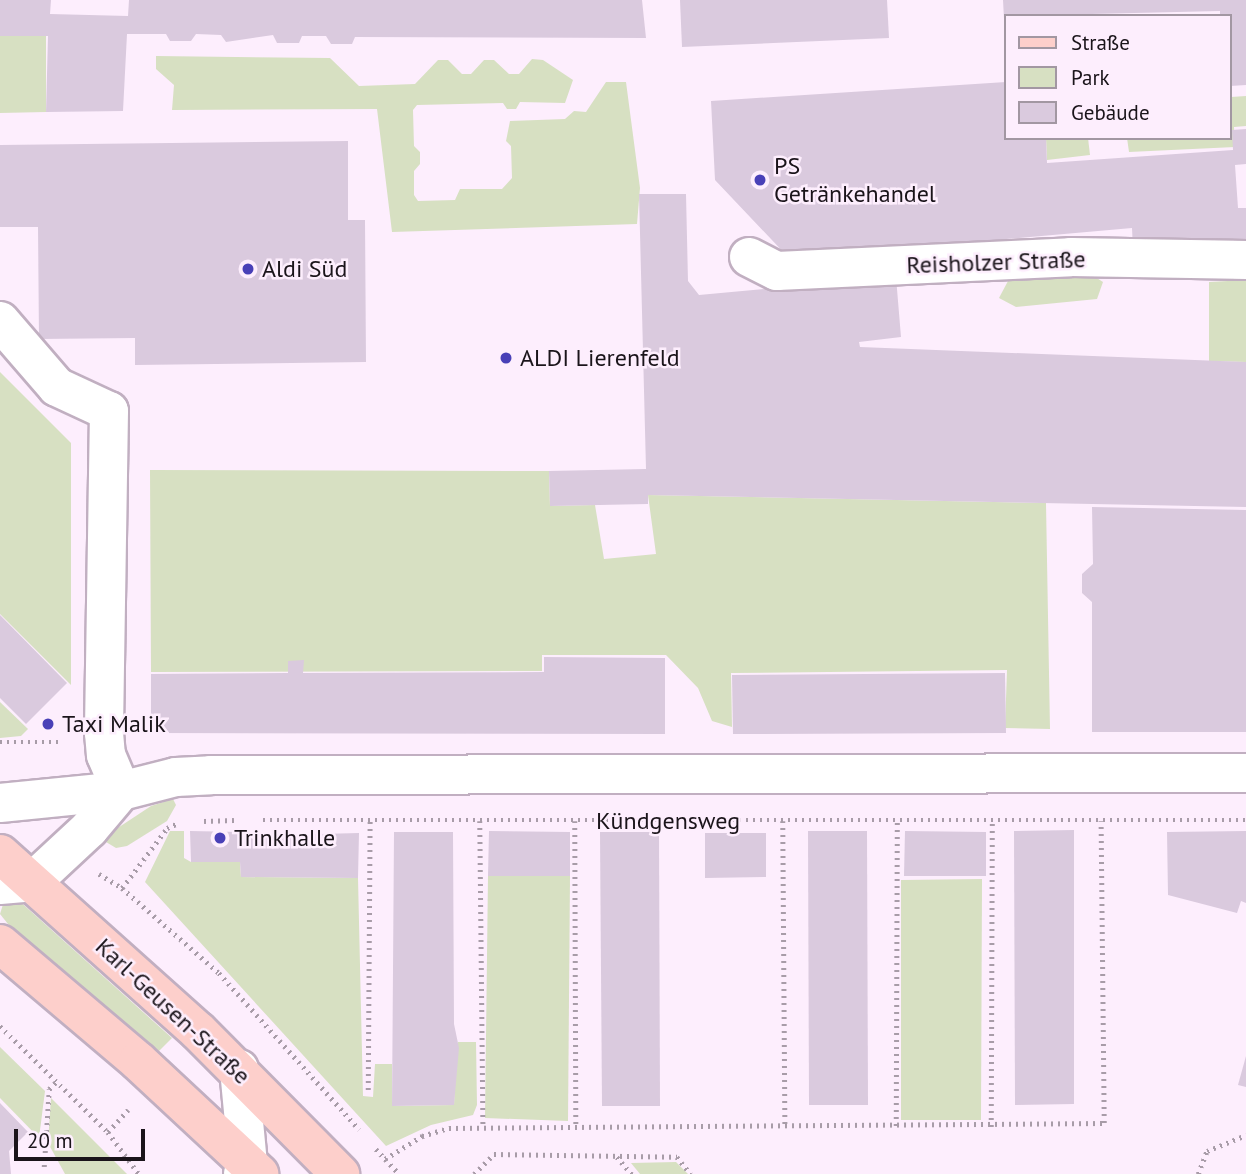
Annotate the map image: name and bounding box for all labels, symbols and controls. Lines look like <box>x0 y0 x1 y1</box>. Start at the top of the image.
legend <box>1004 14 1232 140</box>
text: Straße <box>1071 29 1130 56</box>
text: Park <box>1071 64 1110 91</box>
text: Gebäude <box>1071 99 1150 126</box>
place label: PS Getränkehandel <box>774 152 936 208</box>
marker: PS Getränkehandel <box>752 172 768 188</box>
street label: Reisholzer Straße <box>906 244 1086 280</box>
place label: Aldi Süd <box>262 255 347 283</box>
marker: Aldi Süd <box>240 261 256 277</box>
place label: ALDI Lierenfeld <box>520 344 680 372</box>
marker: ALDI Lierenfeld <box>498 350 514 366</box>
place label: Taxi Malik <box>62 710 166 738</box>
marker: Taxi Malik <box>40 716 56 732</box>
street label: Kündgensweg <box>596 807 740 835</box>
place label: Trinkhalle <box>234 824 335 852</box>
marker: Trinkhalle <box>212 830 228 846</box>
street label: Karl-Geusen-Straße <box>90 932 256 1090</box>
scale bar <box>18 1114 149 1158</box>
text: 20 m <box>27 1127 73 1154</box>

